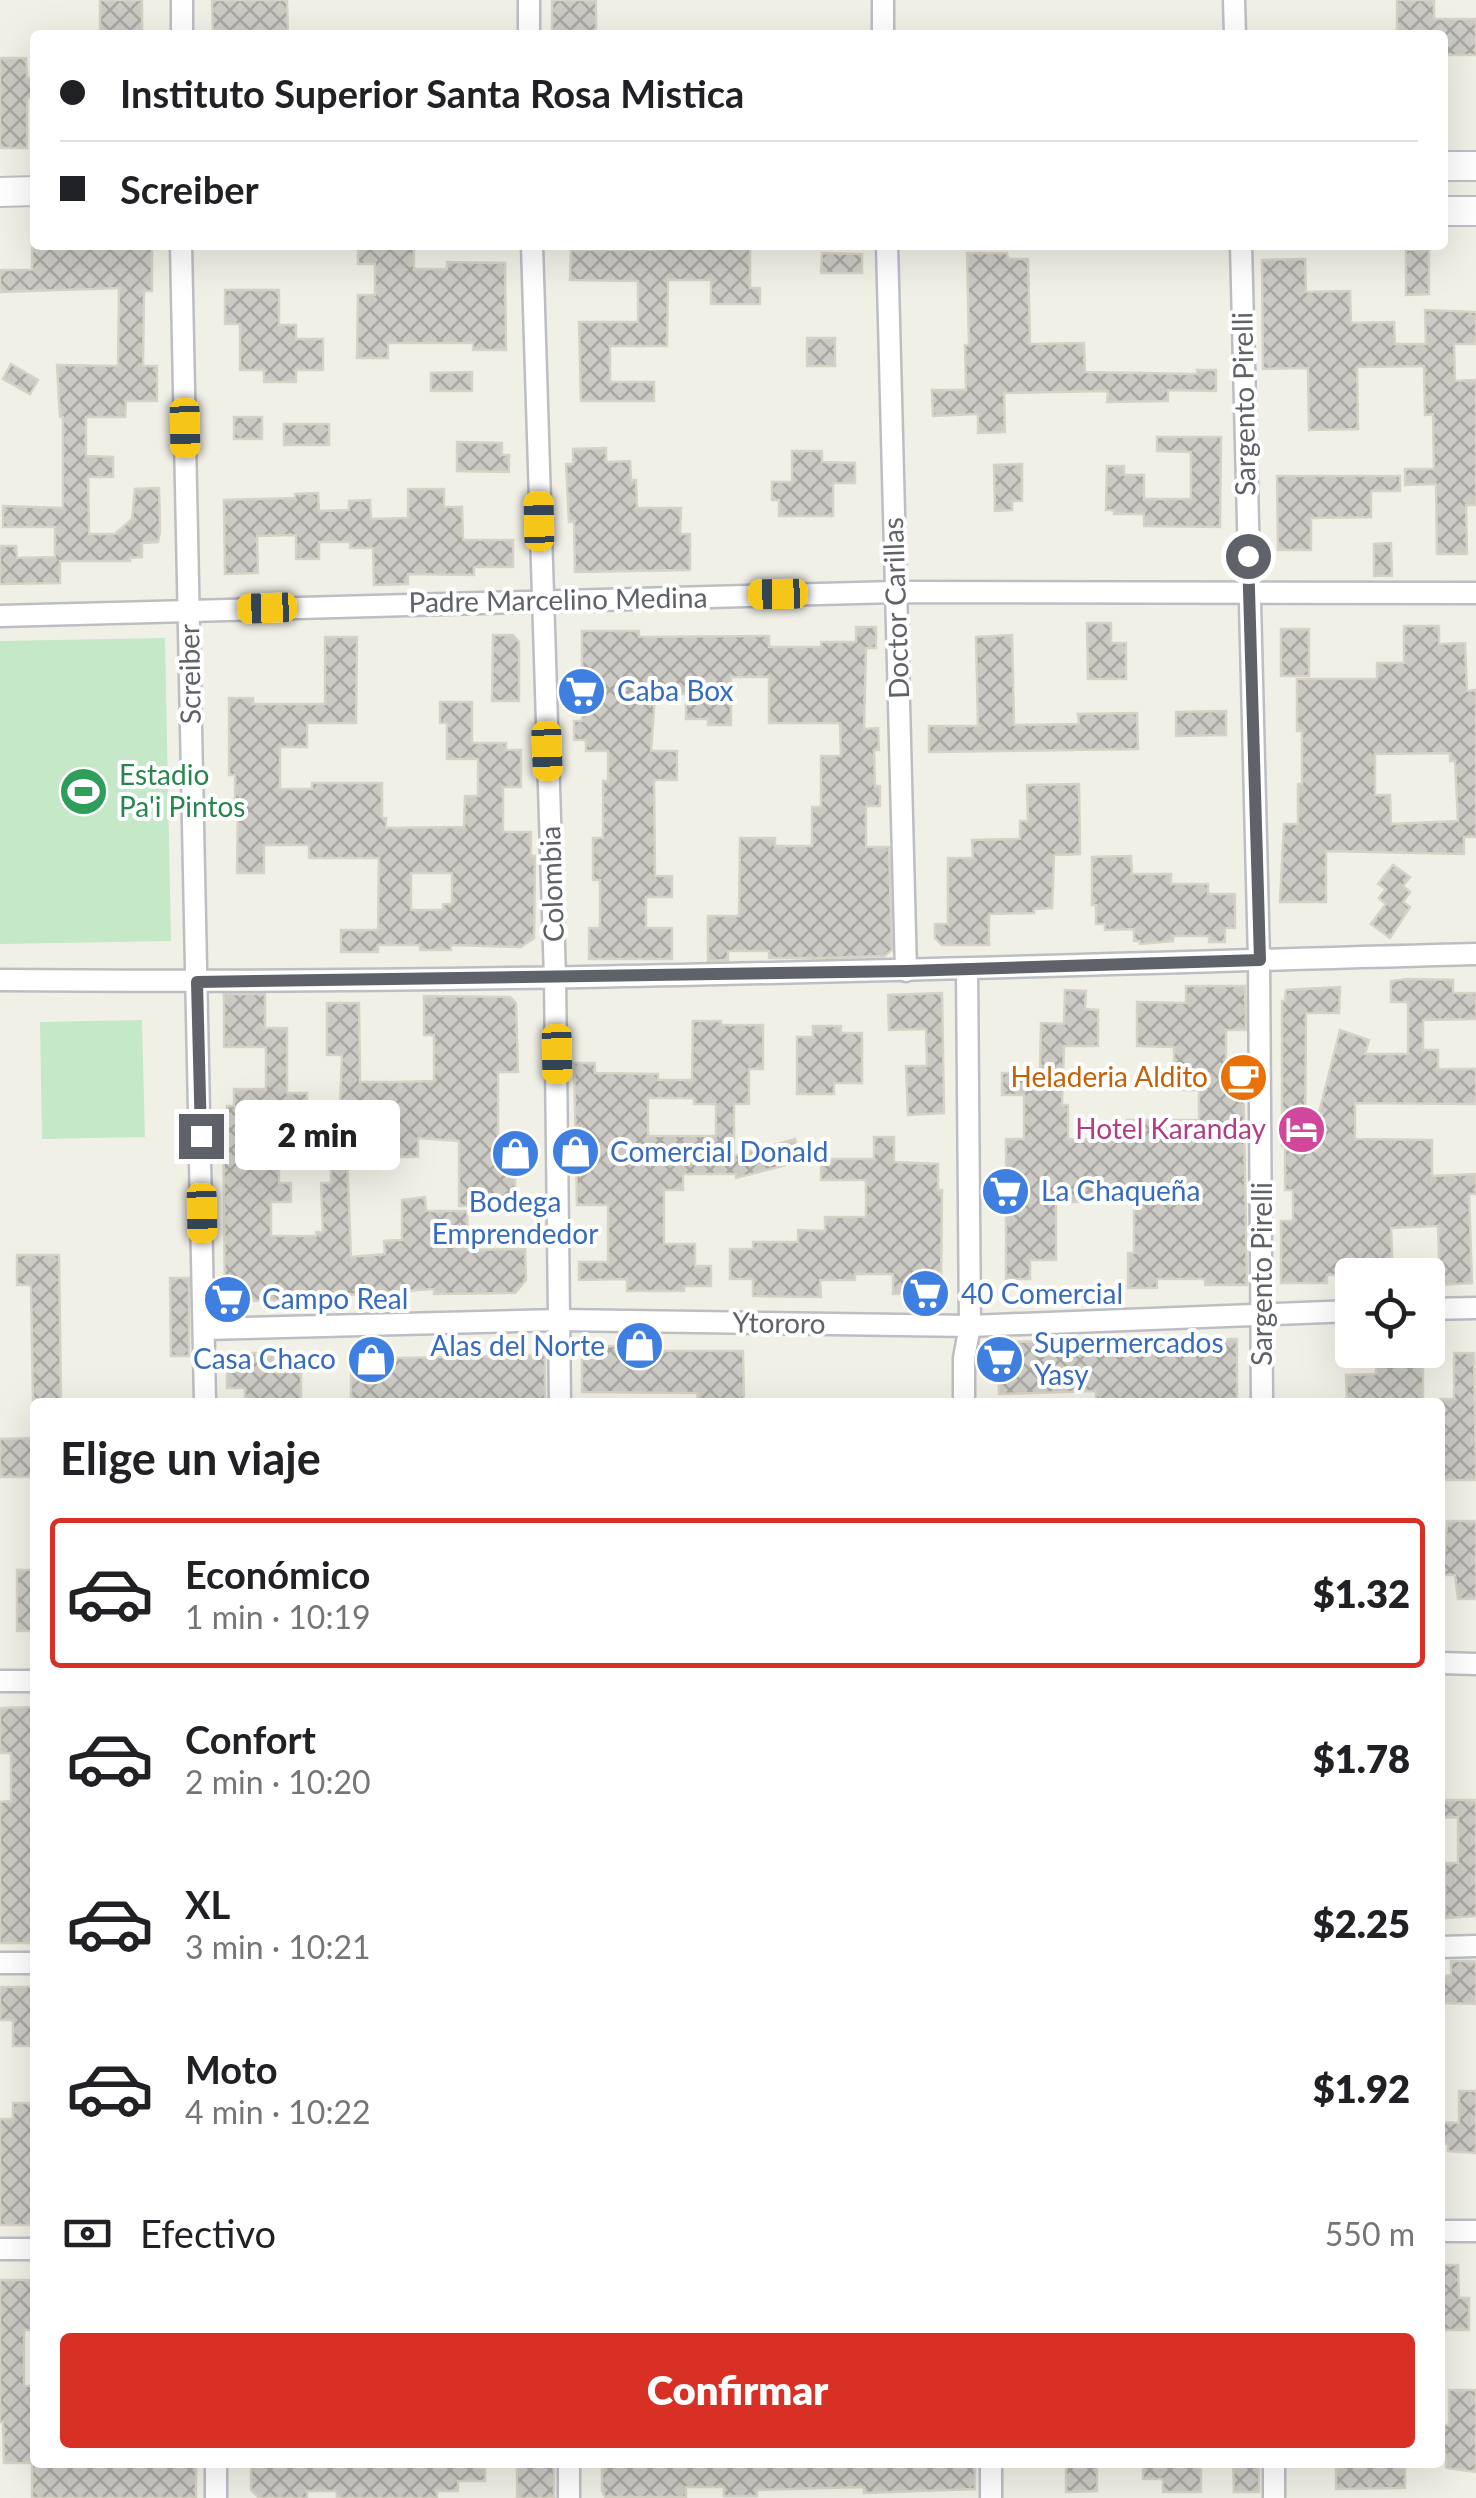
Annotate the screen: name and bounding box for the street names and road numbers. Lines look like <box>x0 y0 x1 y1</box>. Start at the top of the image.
street label: Sargento Pirelli <box>1224 312 1262 496</box>
street label: Doctor Carillas <box>875 517 915 699</box>
street label: Padre Marcelino Medina <box>408 579 708 619</box>
street label: Screiber <box>171 624 207 724</box>
street label: Colombia <box>532 825 570 943</box>
street label: Sargento Pirelli <box>1244 1182 1278 1366</box>
street label: Ytororo <box>732 1304 826 1340</box>

